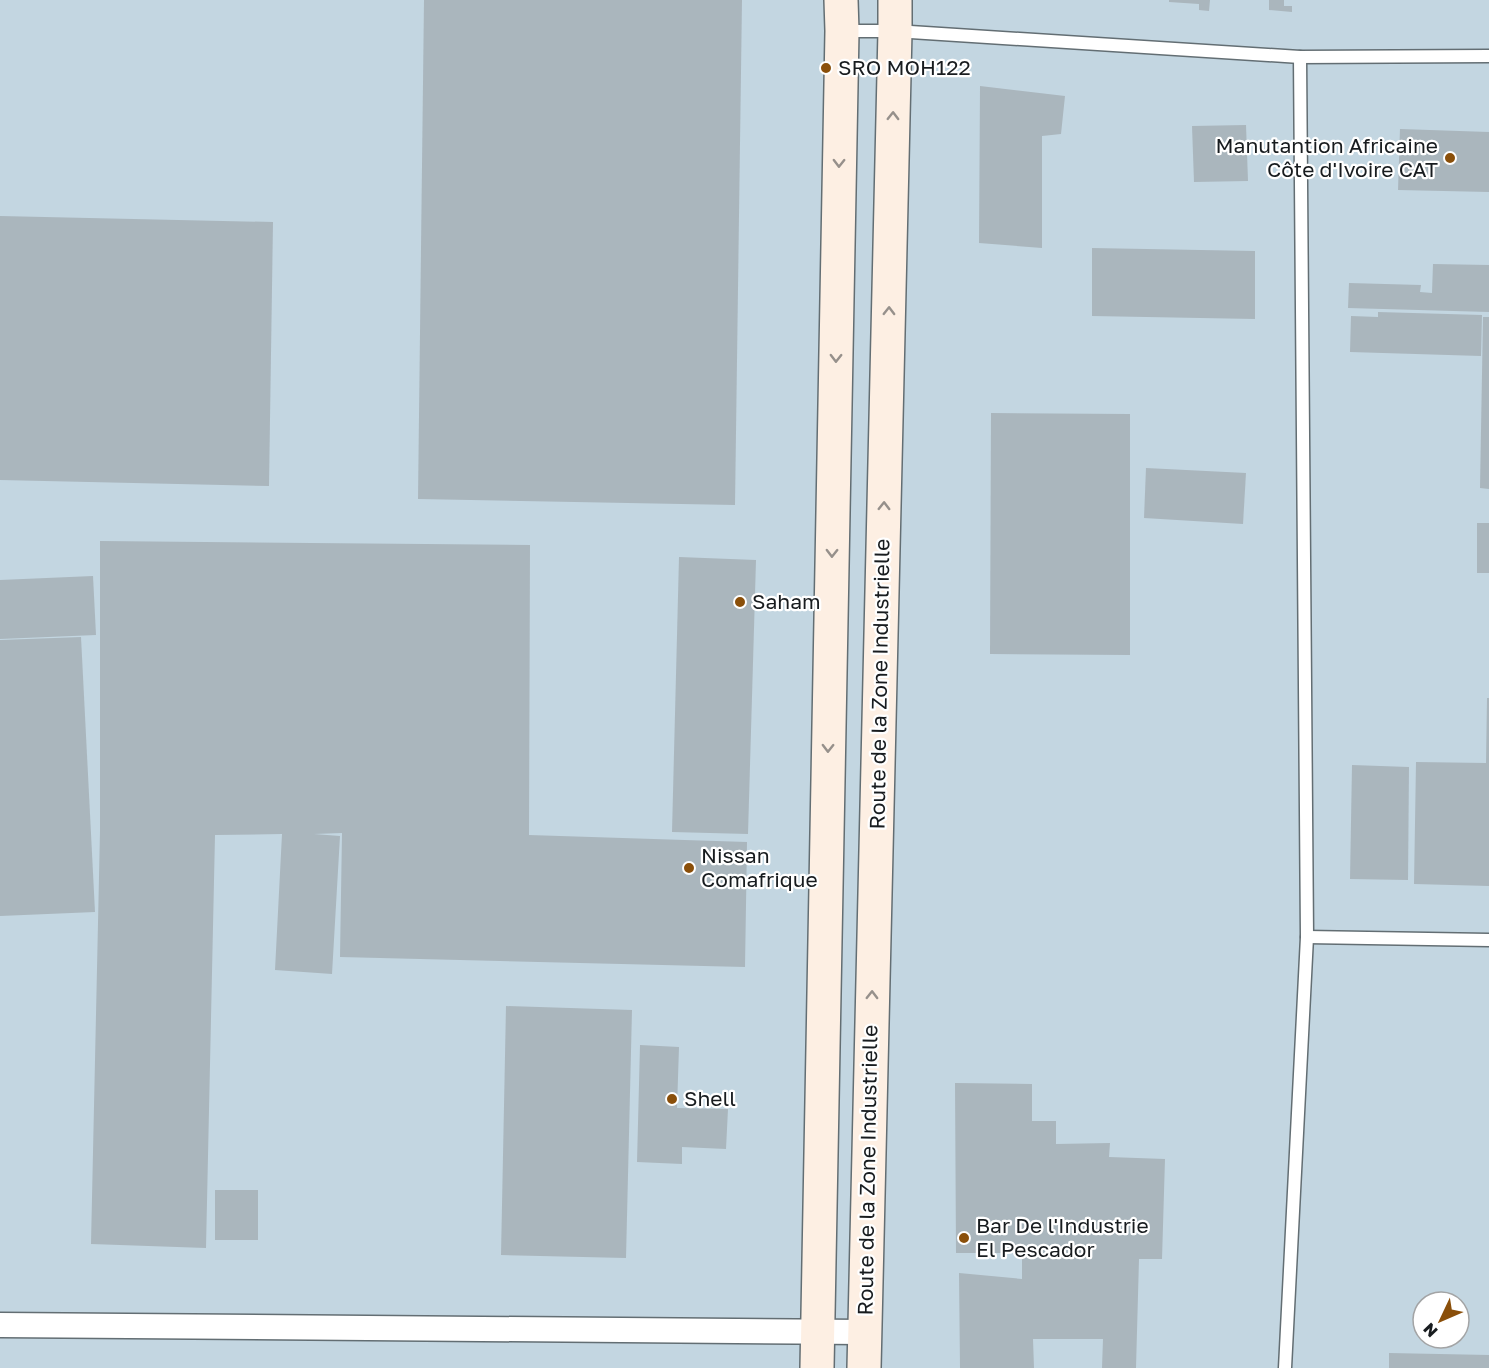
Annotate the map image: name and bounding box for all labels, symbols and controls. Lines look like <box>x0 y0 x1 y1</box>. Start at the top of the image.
place label: SRO MOH122 <box>838 54 971 80</box>
marker: SRO MOH122 <box>819 61 833 75</box>
one-way arrow <box>887 111 900 120</box>
place label: Manutantion Africaine Côte d'Ivoire CAT <box>1216 132 1438 182</box>
marker: Manutantion Africaine Côte d'Ivoire CAT <box>1443 151 1457 165</box>
one-way arrow <box>833 159 845 168</box>
one-way arrow <box>883 306 895 315</box>
one-way arrow <box>829 354 842 363</box>
one-way arrow <box>878 501 890 510</box>
street label: Route de la Zone Industrielle <box>863 538 895 829</box>
one-way arrow <box>826 549 838 558</box>
place label: Saham <box>752 588 821 614</box>
marker: Saham <box>733 595 747 609</box>
one-way arrow <box>822 744 835 753</box>
place label: Nissan Comafrique <box>701 842 818 892</box>
marker: Nissan Comafrique <box>682 861 696 875</box>
one-way arrow <box>866 990 879 999</box>
street label: Route de la Zone Industrielle <box>851 1024 883 1315</box>
place label: Shell <box>684 1085 736 1111</box>
marker: Shell <box>665 1092 679 1106</box>
place label: Bar De l'Industrie El Pescador <box>976 1212 1149 1262</box>
marker: Bar De l'Industrie El Pescador <box>957 1231 971 1245</box>
north arrow <box>1411 1290 1471 1350</box>
text: N <box>1419 1319 1442 1342</box>

